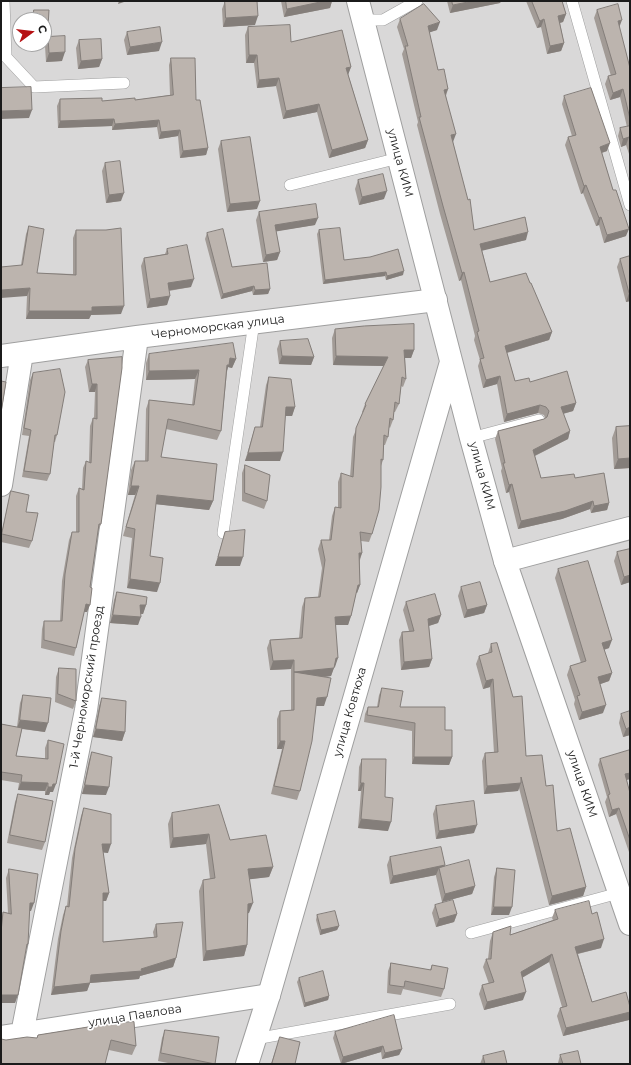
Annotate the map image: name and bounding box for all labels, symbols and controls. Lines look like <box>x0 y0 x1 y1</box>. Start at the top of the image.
north arrow <box>12 12 52 52</box>
text: С <box>35 23 50 35</box>
street label: улица КИМ <box>384 127 416 199</box>
street label: Черноморская улица <box>151 312 285 342</box>
street label: улица КИМ <box>466 440 498 512</box>
street label: 1-й Черноморский проезд <box>67 605 107 769</box>
street label: улица Ковтюха <box>330 665 370 759</box>
street label: улица КИМ <box>564 748 600 820</box>
street label: улица Павлова <box>87 1002 183 1030</box>

